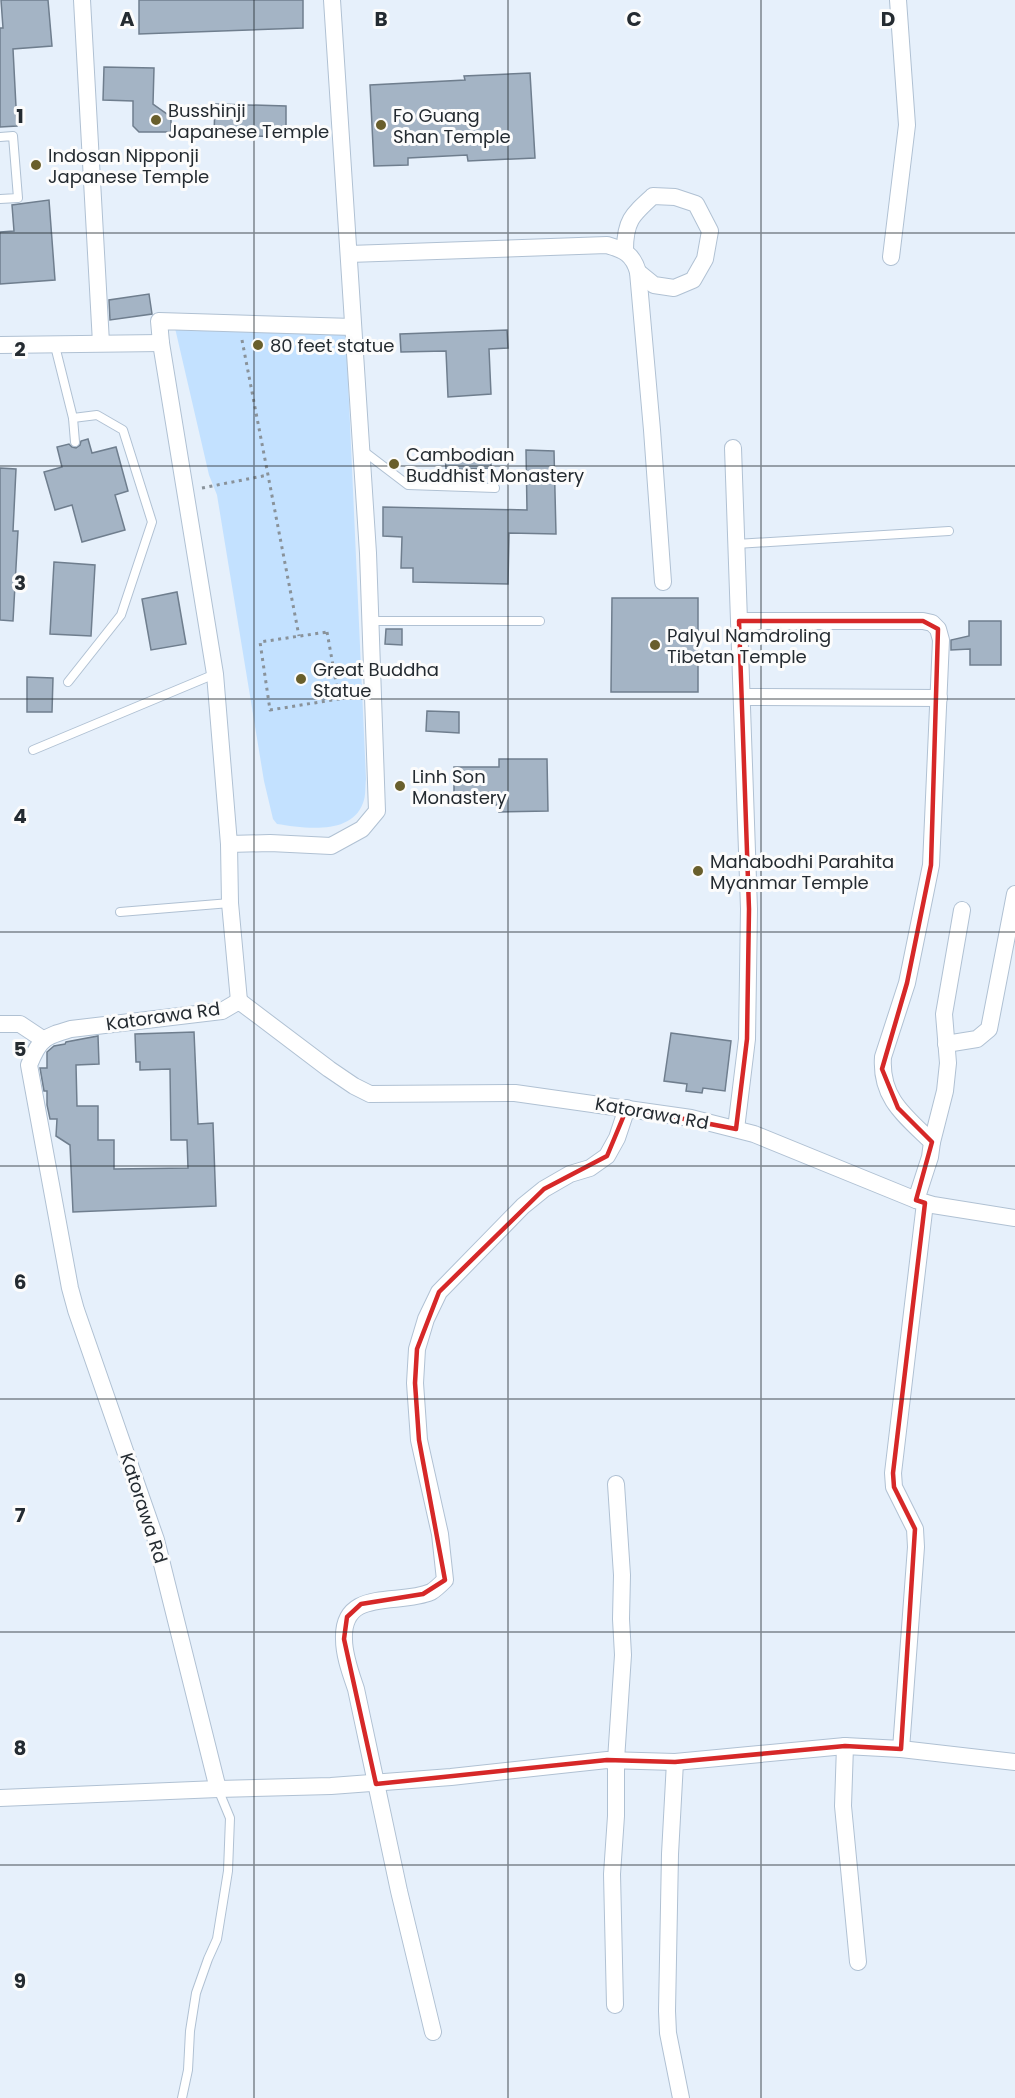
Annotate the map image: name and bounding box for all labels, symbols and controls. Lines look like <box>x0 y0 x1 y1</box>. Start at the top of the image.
text: A <box>120 5 135 33</box>
text: B <box>374 5 388 33</box>
text: C <box>626 5 642 33</box>
text: D <box>881 5 895 33</box>
place label: Busshinji Japanese Temple <box>168 98 329 144</box>
text: 1 <box>16 102 24 130</box>
place label: Fo Guang Shan Temple <box>393 103 511 149</box>
marker: Busshinji Japanese Temple <box>149 113 163 127</box>
marker: Fo Guang Shan Temple <box>374 118 388 132</box>
place label: Indosan Nipponji Japanese Temple <box>48 143 209 189</box>
marker: Indosan Nipponji Japanese Temple <box>29 158 43 172</box>
place label: 80 feet statue <box>270 333 394 358</box>
text: 2 <box>14 335 26 363</box>
marker: 80 feet statue <box>251 338 265 352</box>
place label: Cambodian Buddhist Monastery <box>406 442 584 488</box>
marker: Cambodian Buddhist Monastery <box>387 457 401 471</box>
text: 3 <box>14 569 26 597</box>
place label: Palyul Namdroling Tibetan Temple <box>667 623 831 669</box>
marker: Palyul Namdroling Tibetan Temple <box>648 638 662 652</box>
place label: Great Buddha Statue <box>313 657 439 703</box>
marker: Great Buddha Statue <box>294 672 308 686</box>
place label: Linh Son Monastery <box>412 764 507 810</box>
marker: Linh Son Monastery <box>393 779 407 793</box>
text: 4 <box>13 802 27 830</box>
place label: Mahabodhi Parahita Myanmar Temple <box>710 849 894 895</box>
marker: Mahabodhi Parahita Myanmar Temple <box>691 864 705 878</box>
street label: Katorawa Rd <box>104 996 222 1036</box>
text: 5 <box>14 1035 27 1063</box>
street label: Katorawa Rd <box>593 1091 711 1135</box>
text: 6 <box>14 1268 26 1296</box>
street label: Katorawa Rd <box>114 1450 174 1566</box>
text: 7 <box>15 1501 26 1529</box>
text: 8 <box>14 1734 26 1762</box>
text: 9 <box>14 1967 26 1995</box>

